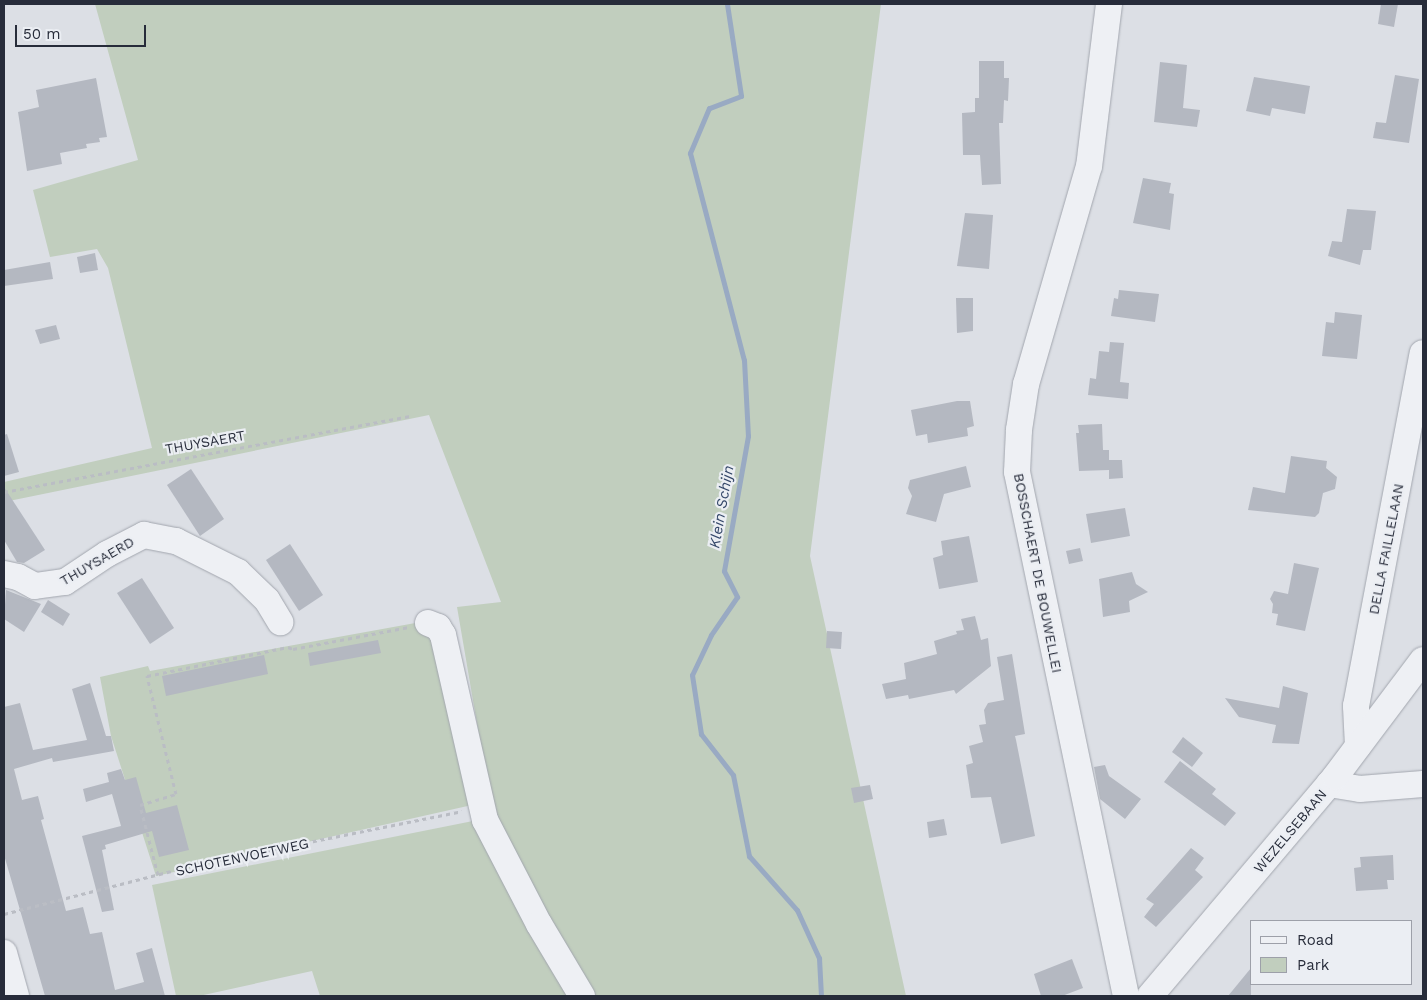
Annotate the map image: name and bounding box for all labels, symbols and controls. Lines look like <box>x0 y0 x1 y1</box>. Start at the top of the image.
scale bar <box>18 15 149 47</box>
text: 50 m <box>23 25 60 43</box>
street label: THUYSAERT <box>164 427 246 457</box>
water label: Klein Schijn <box>706 464 738 550</box>
street label: BOSSCHAERT DE BOUWELLEI <box>1010 472 1066 674</box>
street label: DELLA FAILLELAAN <box>1365 482 1407 616</box>
street label: THUYSAERD <box>57 533 137 589</box>
street label: WEZELSEBAAN <box>1250 786 1330 876</box>
street label: SCHOTENVOETWEG <box>174 835 310 879</box>
legend <box>1250 920 1412 985</box>
text: Road <box>1297 931 1334 949</box>
text: Park <box>1297 956 1329 974</box>

